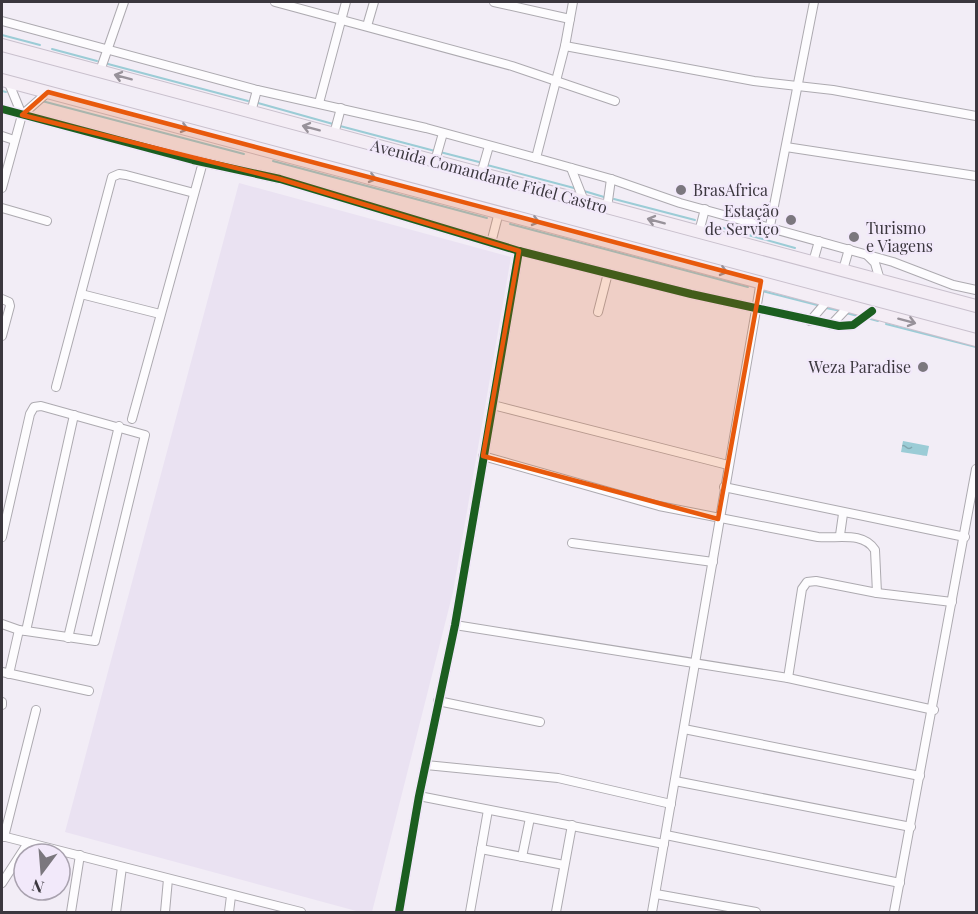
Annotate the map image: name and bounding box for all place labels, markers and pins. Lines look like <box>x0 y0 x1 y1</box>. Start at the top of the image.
place label: BrasAfrica <box>693 179 768 200</box>
marker: BrasAfrica <box>674 183 688 197</box>
place label: Estação de Serviço <box>705 200 779 239</box>
marker: Estação de Serviço <box>784 213 798 227</box>
place label: Turismo e Viagens <box>866 217 933 256</box>
marker: Turismo e Viagens <box>847 230 861 244</box>
place label: Weza Paradise <box>808 356 911 377</box>
marker: Weza Paradise <box>916 360 930 374</box>

